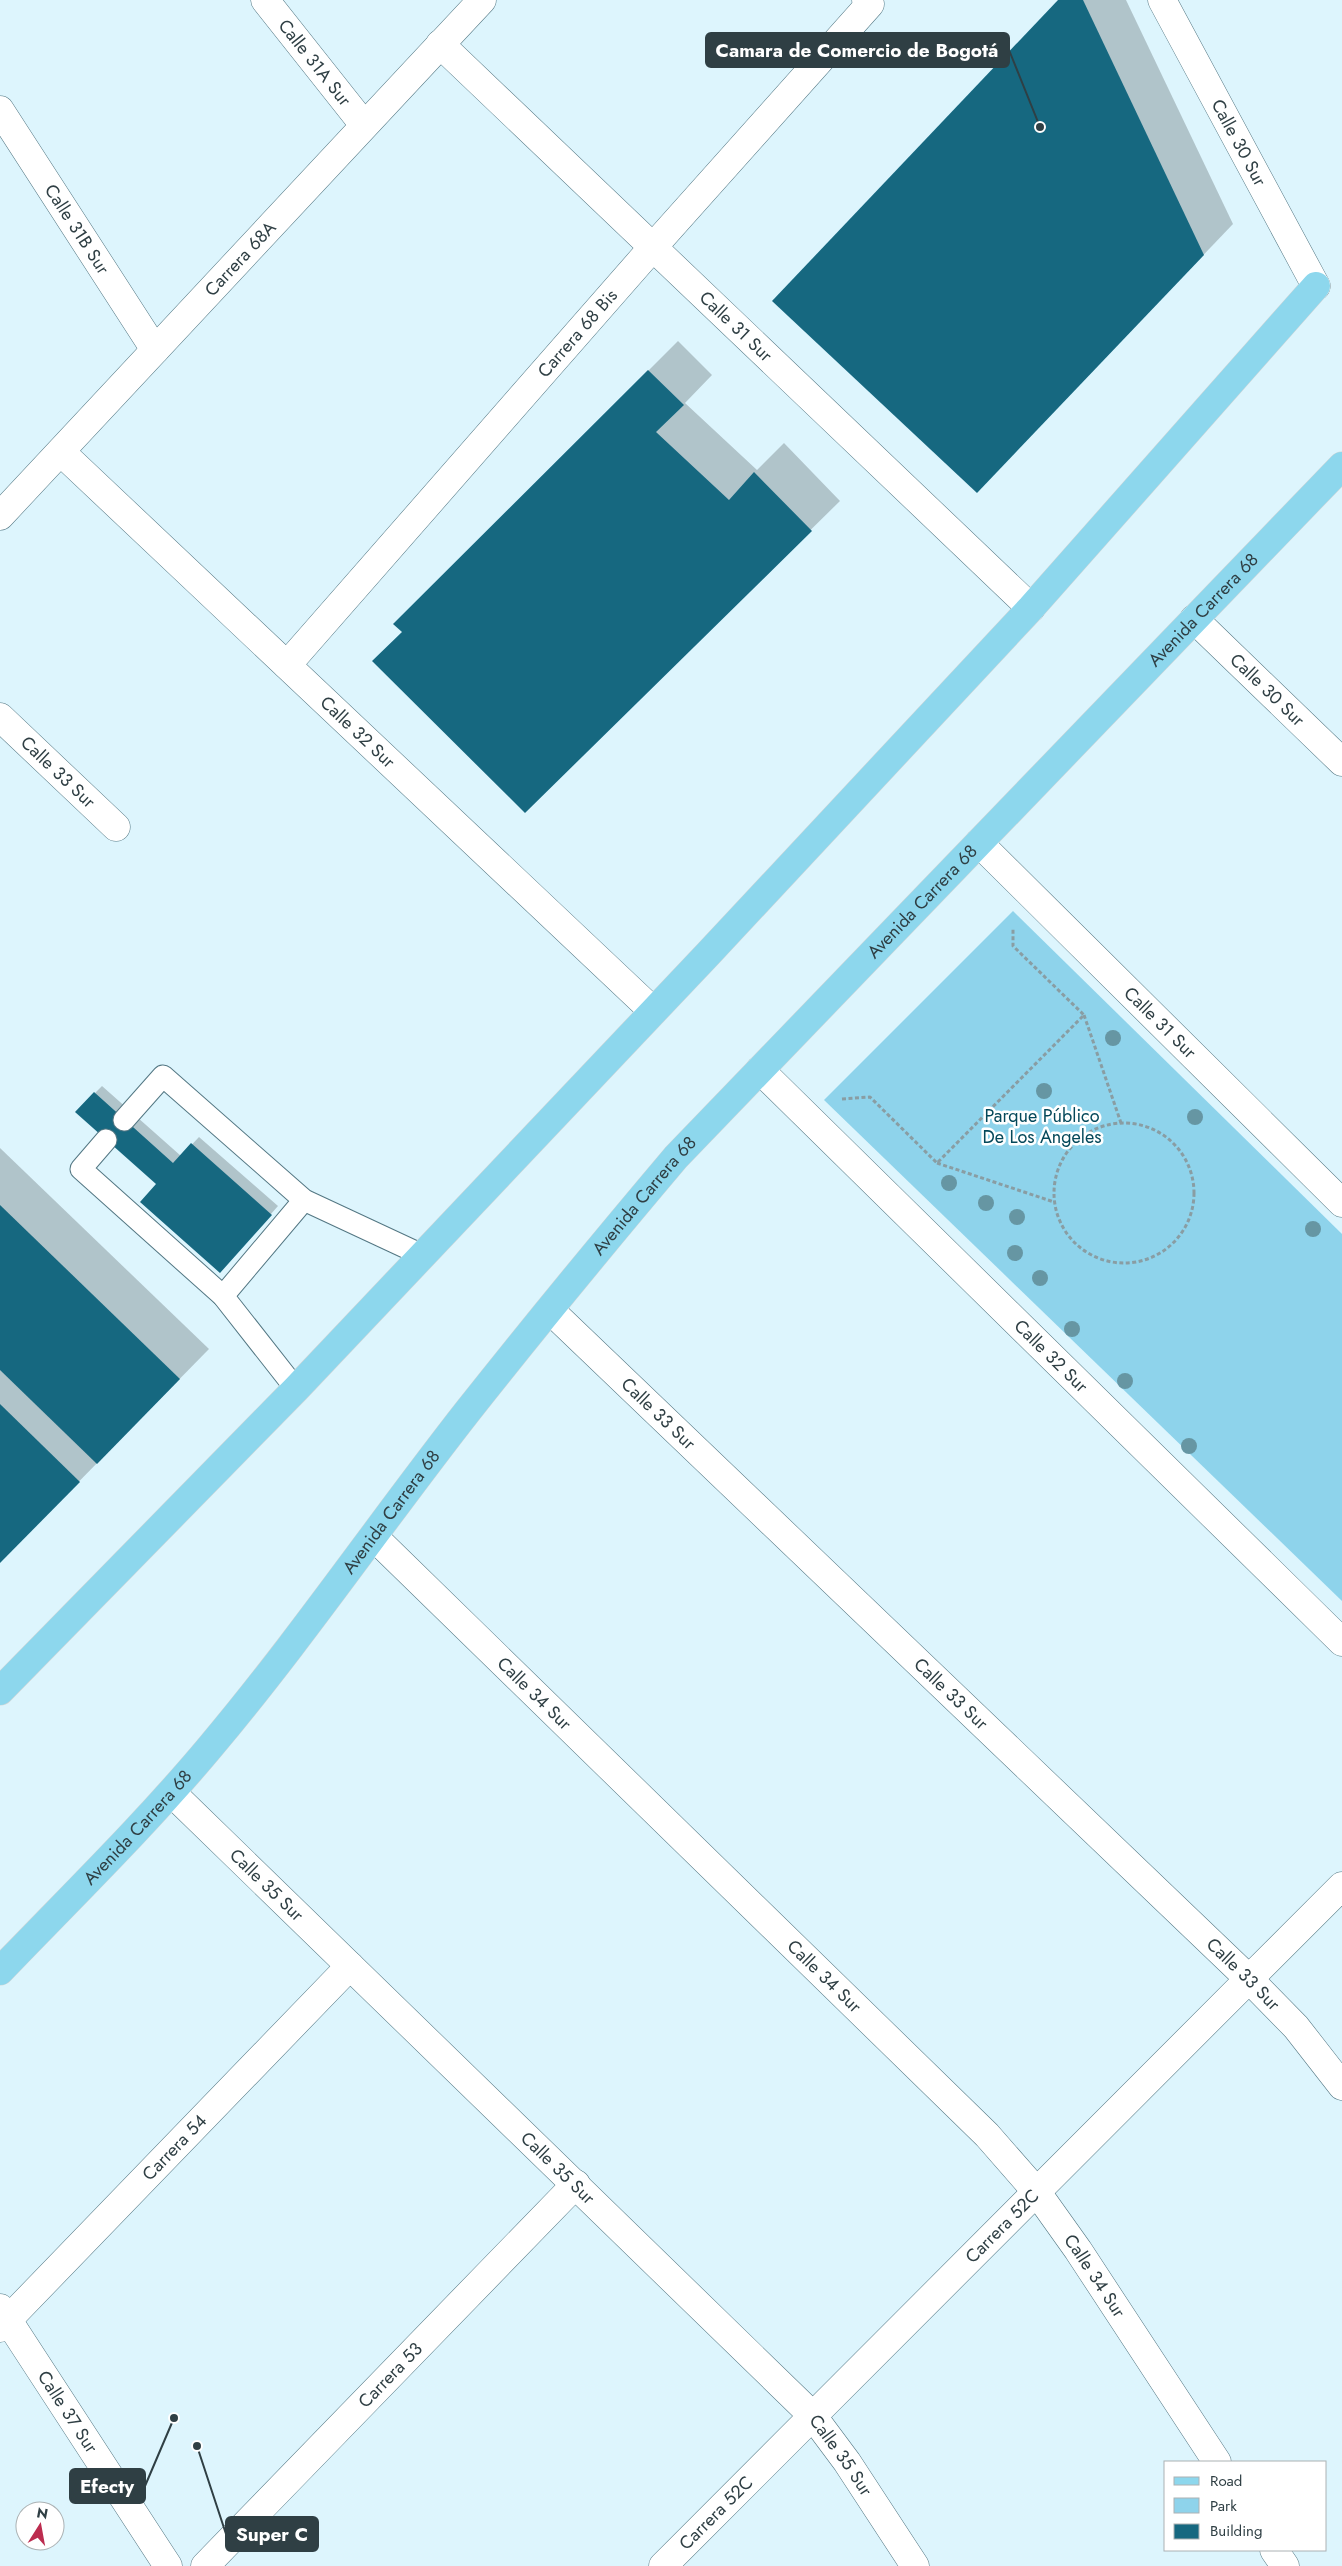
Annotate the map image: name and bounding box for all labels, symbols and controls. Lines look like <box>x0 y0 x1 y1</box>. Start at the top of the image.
street label: Calle 31A Sur <box>272 14 358 112</box>
callout: Camara de Comercio de Bogotá <box>706 33 1009 67</box>
text: Camara de Comercio de Bogotá <box>716 37 998 64</box>
street label: Calle 30 Sur <box>1205 94 1273 192</box>
street label: Calle 31B Sur <box>38 179 116 280</box>
street label: Carrera 68A <box>199 215 282 302</box>
street label: Carrera 68 Bis <box>531 283 624 383</box>
street label: Calle 31 Sur <box>693 285 779 368</box>
street label: Avenida Carrera 68 <box>1142 547 1264 673</box>
street label: Calle 30 Sur <box>1224 647 1311 733</box>
street label: Calle 32 Sur <box>314 690 402 775</box>
street label: Calle 33 Sur <box>15 730 102 815</box>
street label: Avenida Carrera 68 <box>861 839 983 964</box>
street label: Calle 31 Sur <box>1118 981 1203 1065</box>
park label: Parque Público De Los Angeles <box>982 1103 1102 1150</box>
street label: Avenida Carrera 68 <box>586 1130 702 1261</box>
street label: Calle 32 Sur <box>1008 1313 1095 1399</box>
street label: Calle 33 Sur <box>615 1372 702 1456</box>
street label: Avenida Carrera 68 <box>336 1444 446 1580</box>
street label: Calle 34 Sur <box>491 1651 578 1737</box>
street label: Calle 33 Sur <box>908 1652 995 1736</box>
street label: Avenida Carrera 68 <box>77 1764 198 1891</box>
street label: Calle 35 Sur <box>224 1843 310 1928</box>
street label: Calle 33 Sur <box>1200 1932 1287 2017</box>
street label: Calle 34 Sur <box>781 1934 868 2019</box>
street label: Carrera 54 <box>136 2109 213 2187</box>
street label: Calle 35 Sur <box>515 2126 601 2211</box>
street label: Carrera 52C <box>959 2183 1045 2269</box>
street label: Calle 34 Sur <box>1058 2229 1132 2323</box>
street label: Carrera 53 <box>352 2336 429 2414</box>
street label: Calle 37 Sur <box>31 2365 105 2459</box>
street label: Calle 35 Sur <box>803 2409 879 2502</box>
legend <box>1164 2461 1327 2551</box>
callout: Efecty <box>70 2469 145 2503</box>
street label: Carrera 52C <box>673 2470 759 2556</box>
text: Road <box>1210 2470 1242 2492</box>
text: Efecty <box>80 2473 135 2500</box>
text: Park <box>1210 2495 1237 2517</box>
north arrow <box>15 2501 65 2551</box>
text: N <box>35 2502 50 2524</box>
callout: Super C <box>226 2517 318 2551</box>
text: Building <box>1210 2520 1262 2542</box>
text: Super C <box>236 2521 308 2548</box>

